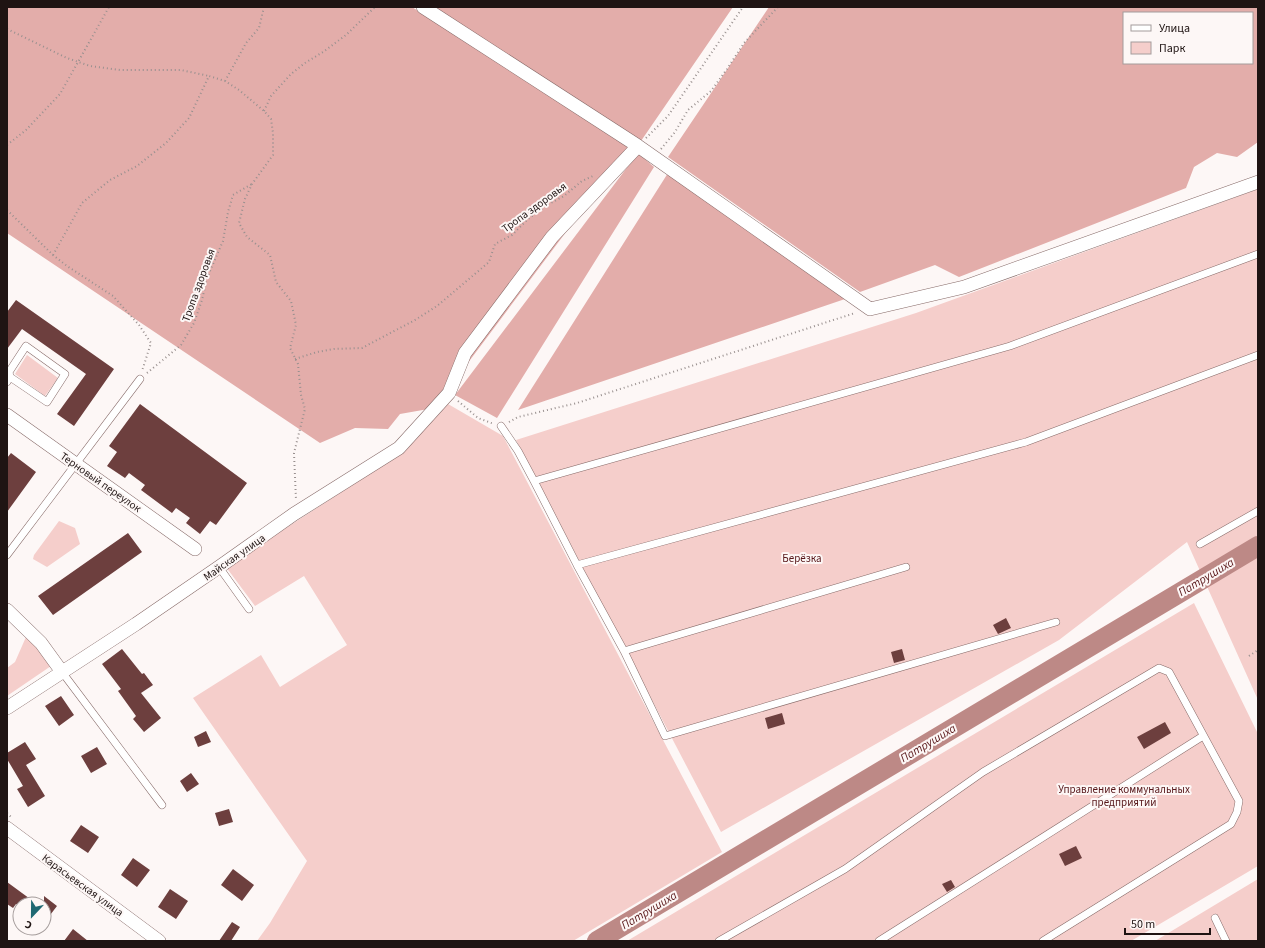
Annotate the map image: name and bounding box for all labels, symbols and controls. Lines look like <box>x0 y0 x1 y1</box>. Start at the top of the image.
legend <box>1123 12 1253 64</box>
text: Улица <box>1159 20 1190 37</box>
text: Парк <box>1159 40 1185 57</box>
street label: Тропа здоровья <box>499 179 570 236</box>
street label: Тропа здоровья <box>178 247 219 324</box>
street label: Терновый переулок <box>57 449 145 516</box>
street label: Майская улица <box>200 531 268 584</box>
park label: Берёзка <box>782 551 822 566</box>
water label: Патрушиха <box>1175 554 1238 601</box>
water label: Патрушиха <box>897 720 960 767</box>
park label: Управление коммунальных предприятий <box>1058 782 1190 810</box>
street label: Карасьевская улица <box>39 851 127 920</box>
water label: Патрушиха <box>618 887 681 934</box>
north arrow <box>12 896 52 936</box>
scale bar <box>1125 910 1210 936</box>
text: С <box>22 916 34 933</box>
text: 50 m <box>1131 916 1155 933</box>

